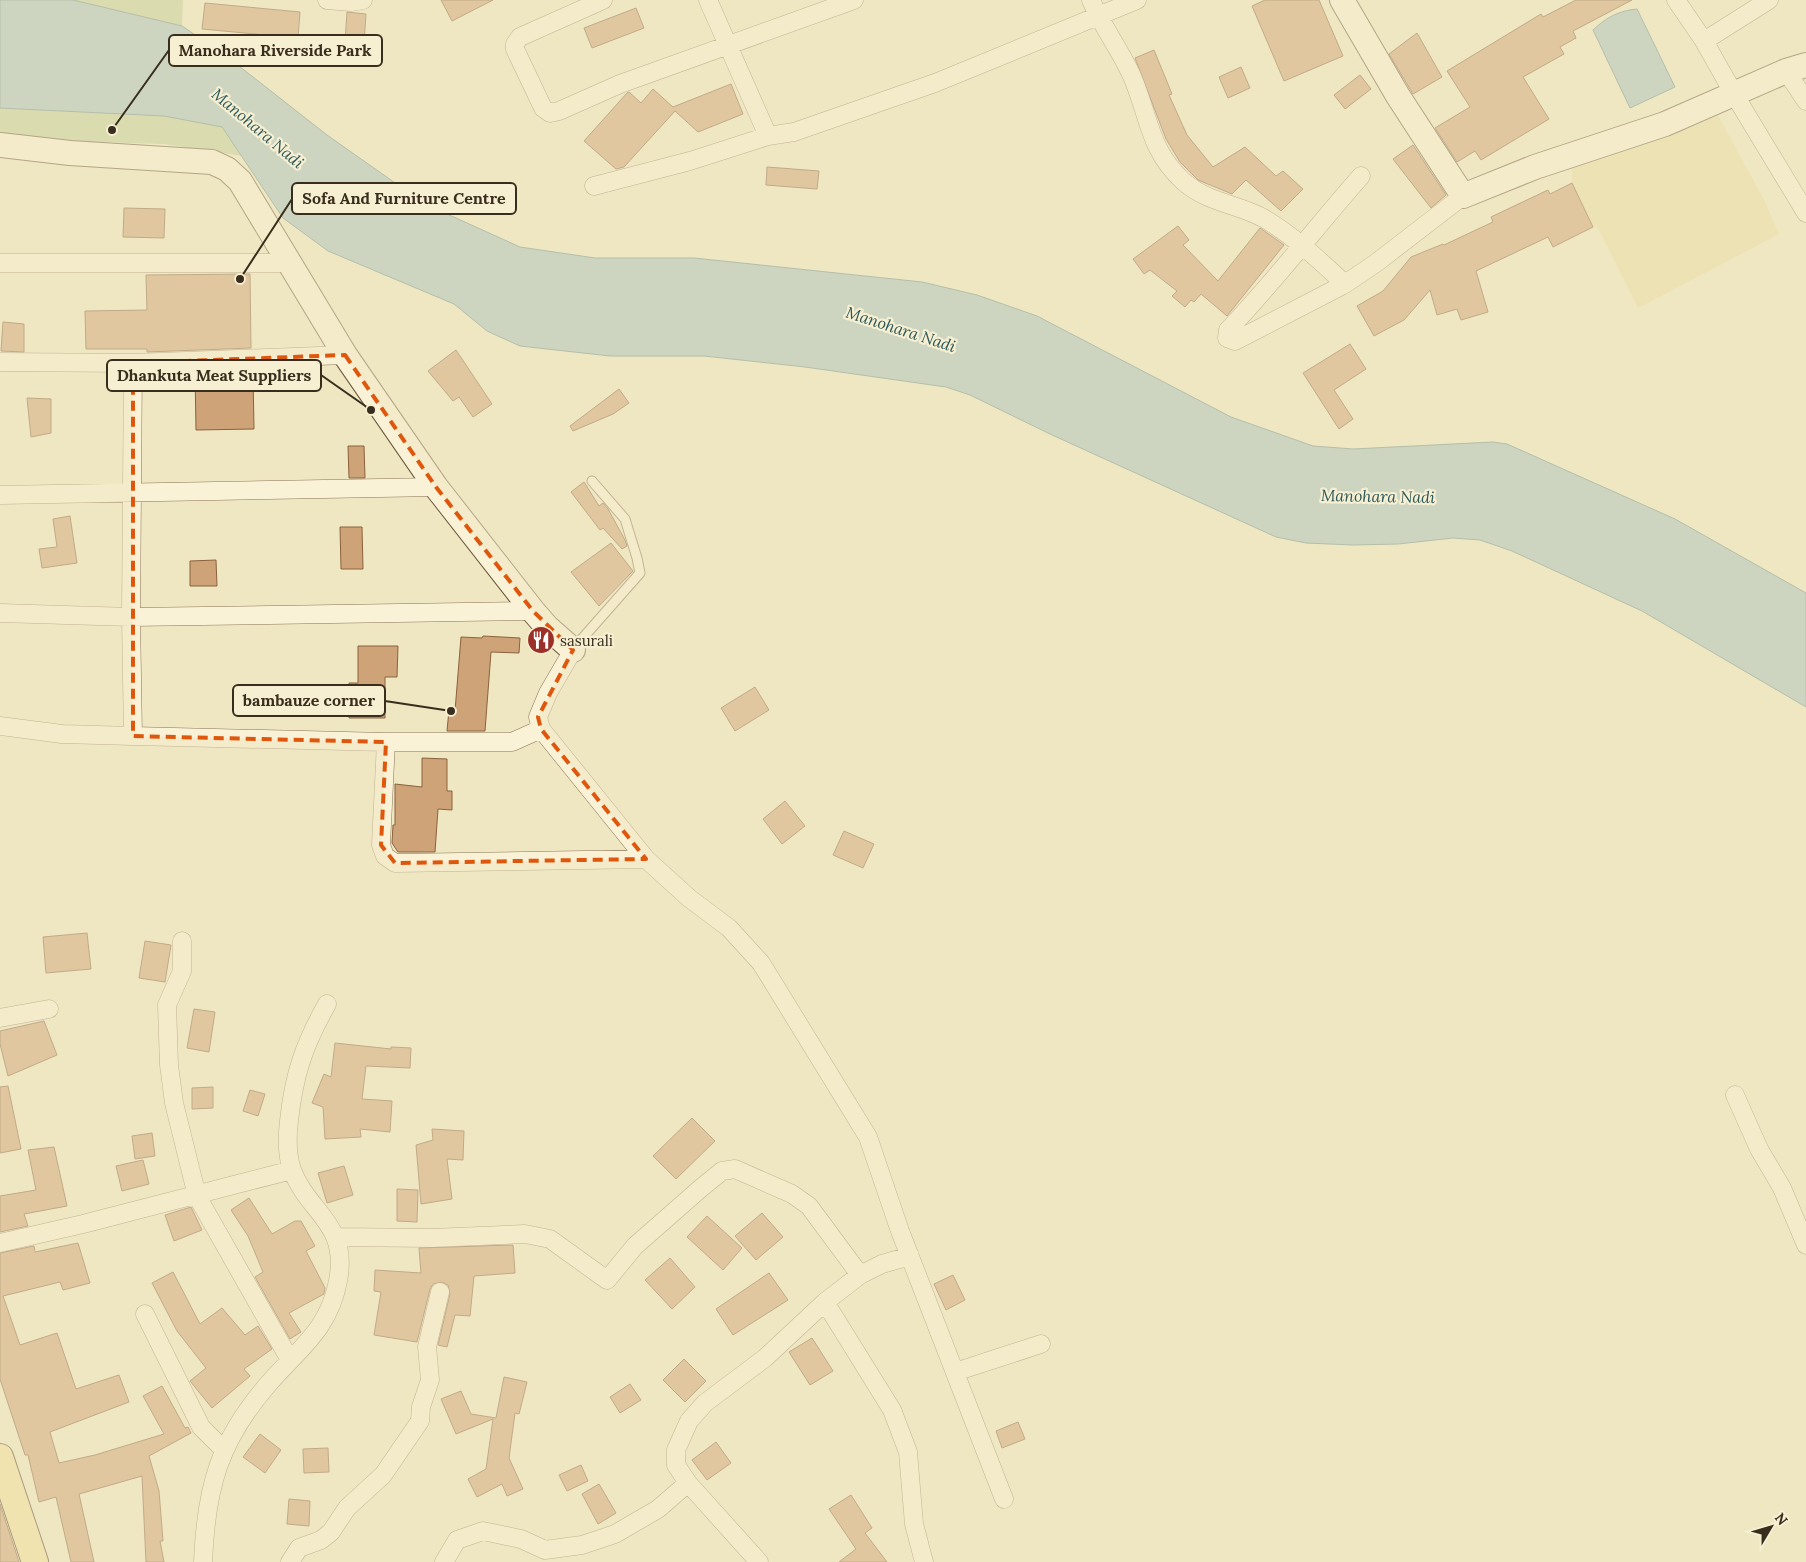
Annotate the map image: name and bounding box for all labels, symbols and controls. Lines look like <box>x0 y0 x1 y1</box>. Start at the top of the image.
callout: Manohara Riverside Park <box>169 35 382 66</box>
text: Manohara Riverside Park <box>178 40 372 60</box>
water label: Manohara Nadi <box>208 84 308 172</box>
callout: Sofa And Furniture Centre <box>292 183 516 214</box>
text: Sofa And Furniture Centre <box>302 188 506 208</box>
water label: Manohara Nadi <box>844 302 958 356</box>
callout: Dhankuta Meat Suppliers <box>107 360 321 391</box>
text: Dhankuta Meat Suppliers <box>117 365 312 385</box>
water label: Manohara Nadi <box>1321 485 1435 507</box>
restaurant icon: sasurali <box>526 625 556 655</box>
place label: sasurali <box>560 631 613 650</box>
callout: bambauze corner <box>233 685 385 716</box>
text: bambauze corner <box>242 690 375 710</box>
north arrow <box>1746 1502 1796 1552</box>
text: N <box>1771 1509 1792 1529</box>

